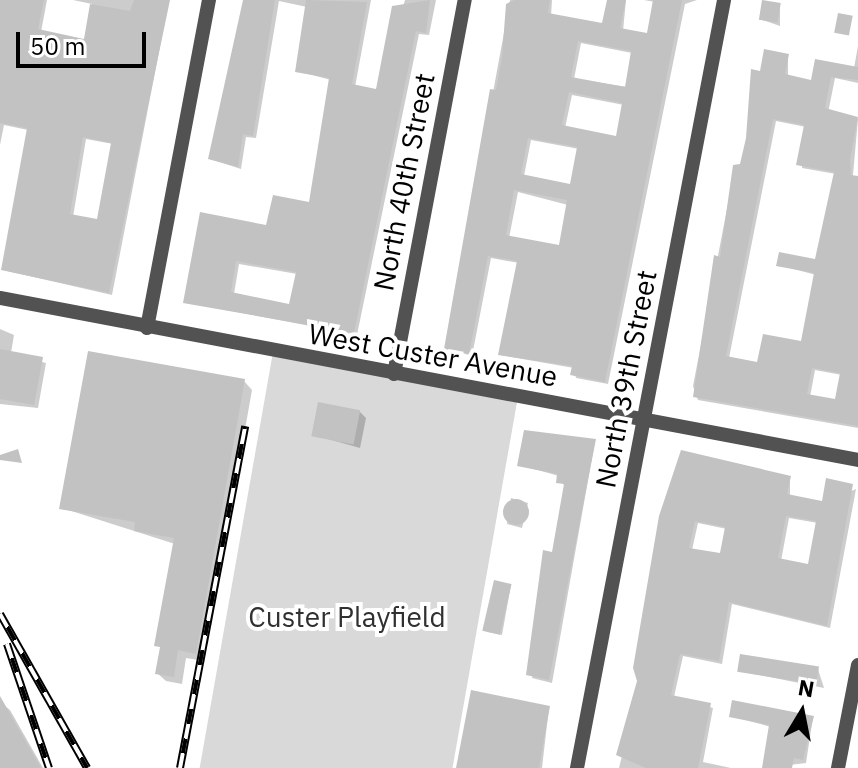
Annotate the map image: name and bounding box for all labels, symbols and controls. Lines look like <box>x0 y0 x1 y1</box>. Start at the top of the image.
scale bar <box>20 16 150 66</box>
text: 50 m <box>30 30 85 62</box>
street label: North 40th Street <box>366 70 442 294</box>
street label: North 39th Street <box>588 267 664 491</box>
street label: West Custer Avenue <box>306 317 560 393</box>
park label: Custer Playfield <box>248 600 446 634</box>
north arrow <box>762 672 842 752</box>
text: N <box>796 672 817 704</box>

